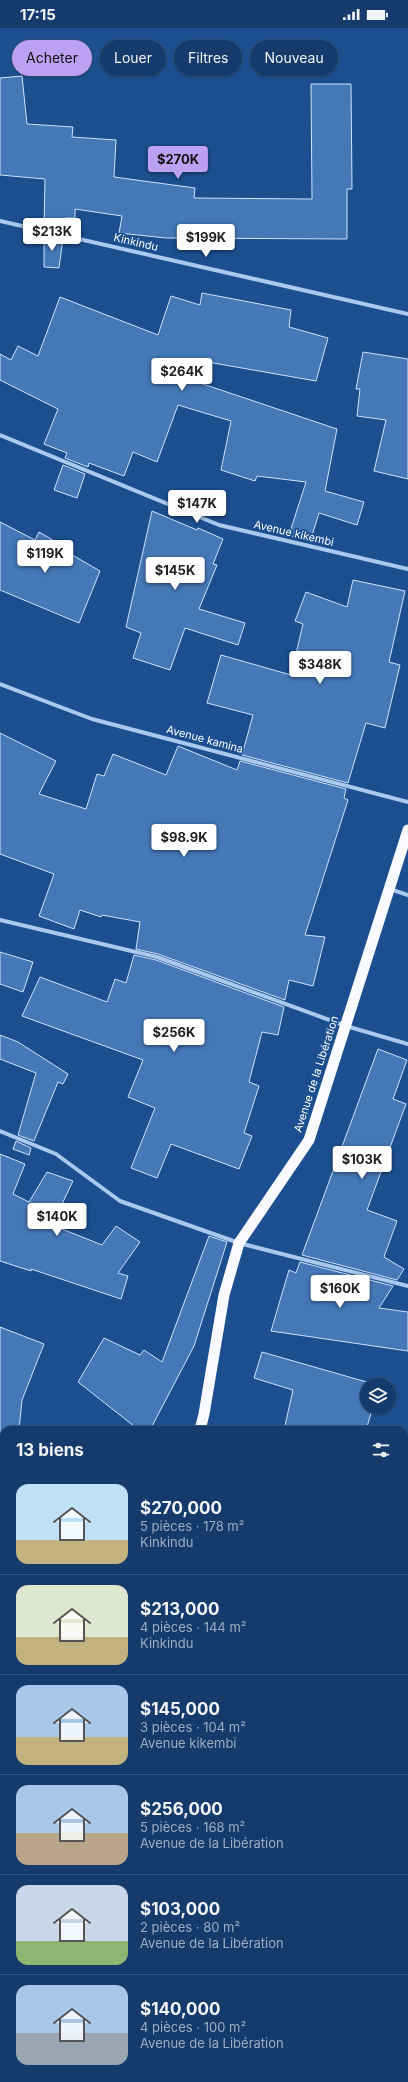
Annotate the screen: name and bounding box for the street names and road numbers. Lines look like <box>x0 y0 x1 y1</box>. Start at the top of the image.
street label: Kinkindu <box>112 230 160 254</box>
street label: Avenue kikembi <box>253 517 335 549</box>
street label: Avenue kamina <box>165 722 245 756</box>
street label: Avenue de la Libération <box>291 1014 341 1134</box>

